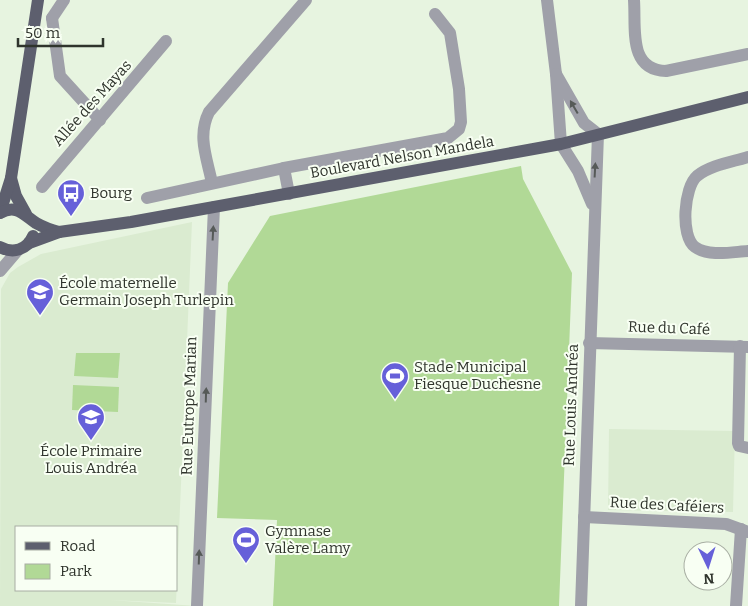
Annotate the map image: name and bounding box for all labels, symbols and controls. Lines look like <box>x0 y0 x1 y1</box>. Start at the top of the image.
scale bar <box>18 15 102 47</box>
text: 50 m <box>25 24 61 42</box>
street label: Allée des Mayas <box>49 56 135 150</box>
one-way arrow <box>569 100 578 113</box>
street label: Boulevard Nelson Mandela <box>309 132 495 182</box>
one-way arrow <box>592 162 600 178</box>
bus stop icon: Bourg <box>56 178 86 217</box>
place label: Bourg <box>90 184 132 202</box>
one-way arrow <box>209 224 217 240</box>
place label: École maternelle Germain Joseph Turlepin <box>59 274 234 309</box>
school or university icon: École maternelle Germain Joseph Turlepin <box>25 277 55 316</box>
street label: Rue du Café <box>628 318 710 338</box>
street label: Rue Eutrope Marian <box>178 336 200 476</box>
street label: Rue Louis Andréa <box>560 344 582 466</box>
place label: Stade Municipal Fiesque Duchesne <box>414 358 541 393</box>
sports icon: Stade Municipal Fiesque Duchesne <box>380 361 410 400</box>
one-way arrow <box>202 387 210 403</box>
school or university icon: École Primaire Louis Andréa <box>76 402 106 441</box>
place label: École Primaire Louis Andréa <box>40 442 142 477</box>
street label: Rue des Caféiers <box>609 493 725 517</box>
place label: Gymnase Valère Lamy <box>265 522 351 557</box>
sports icon: Gymnase Valère Lamy <box>231 525 261 564</box>
legend <box>15 526 178 591</box>
text: Road <box>60 537 95 555</box>
north arrow <box>683 541 733 591</box>
one-way arrow <box>196 549 204 565</box>
text: Park <box>60 562 92 580</box>
text: N <box>703 570 715 587</box>

